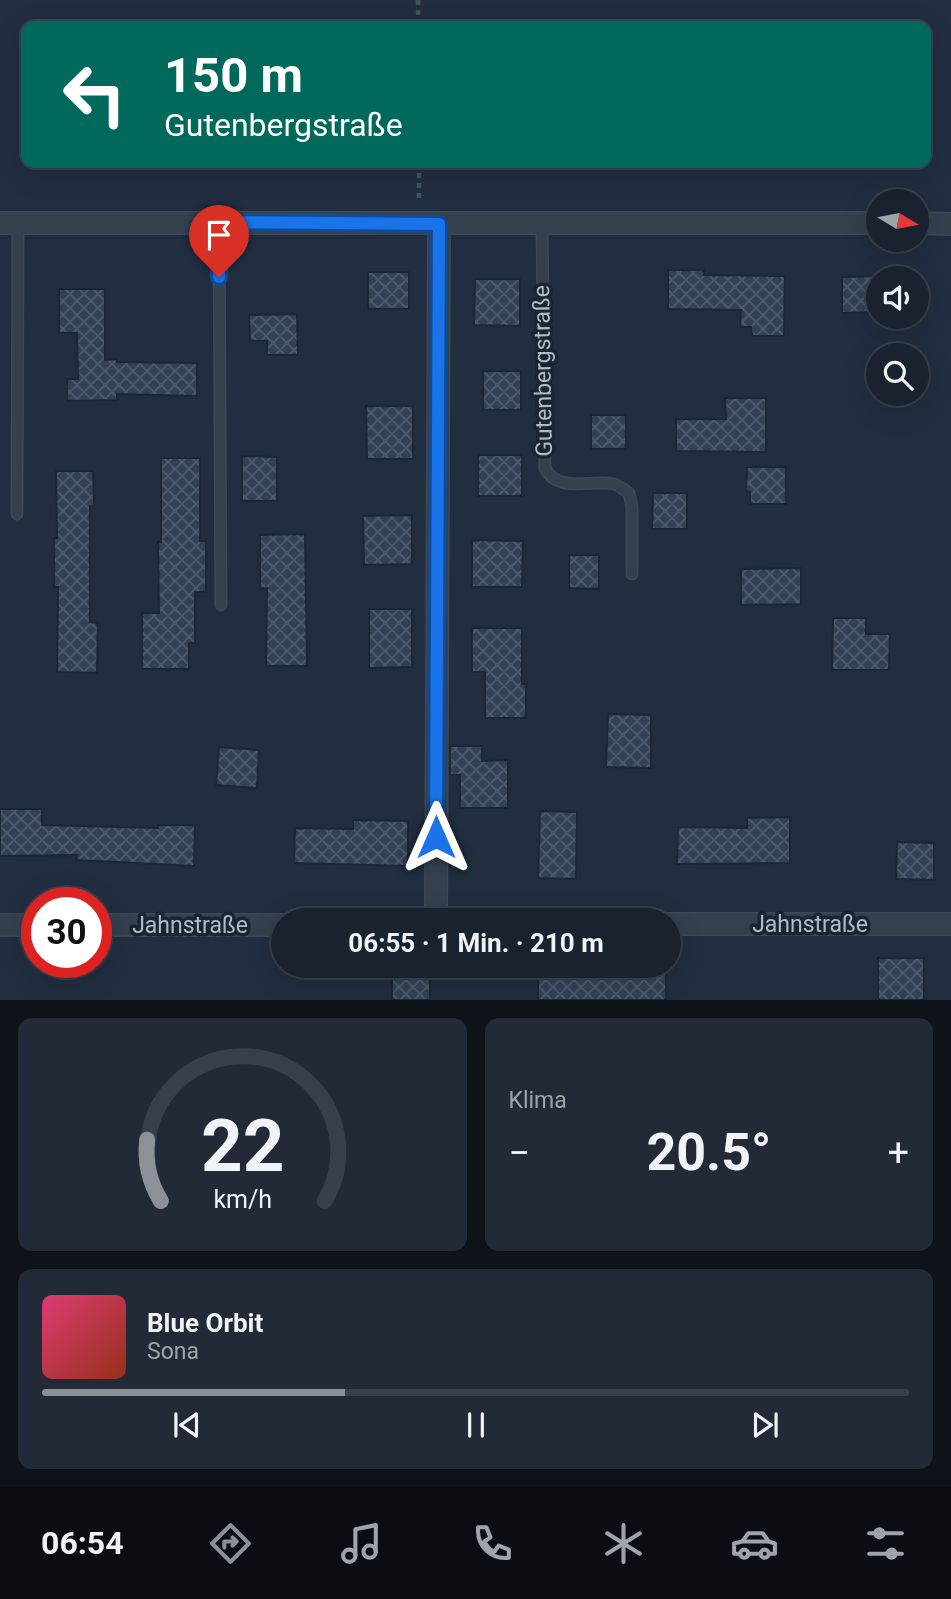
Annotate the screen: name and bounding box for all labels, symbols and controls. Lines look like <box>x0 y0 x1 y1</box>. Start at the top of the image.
text: 150 m <box>164 47 303 104</box>
icon: left <box>49 49 140 140</box>
text: Gutenbergstraße <box>164 106 403 144</box>
north arrow <box>866 189 929 252</box>
map controls <box>866 189 929 406</box>
pin <box>189 205 249 277</box>
icon: arrive <box>200 216 238 254</box>
button: sound <box>866 266 929 329</box>
street label: Gutenbergstraße <box>528 285 558 457</box>
button: search <box>866 343 929 406</box>
position arrow <box>399 800 473 874</box>
speed limit sign: 30 <box>21 887 112 978</box>
street label: Jahnstraße <box>752 911 868 938</box>
street label: Jahnstraße <box>132 912 248 939</box>
text: 06:55 · 1 Min. · 210 m <box>348 928 604 958</box>
text: Klima <box>509 1087 567 1114</box>
text: 22 <box>200 1103 284 1189</box>
text: 20.5° <box>646 1122 771 1183</box>
text: − <box>509 1131 530 1175</box>
text: + <box>887 1131 909 1175</box>
text: km/h <box>213 1184 272 1213</box>
text: Blue Orbit <box>147 1308 263 1338</box>
text: Sona <box>147 1338 199 1365</box>
icon: previous <box>168 1406 206 1444</box>
icon: pause <box>457 1406 495 1444</box>
icon: next <box>746 1406 784 1444</box>
icon: directions <box>206 1519 255 1568</box>
icon: music <box>337 1519 386 1568</box>
icon: phone <box>468 1519 517 1568</box>
icon: climate <box>599 1519 648 1568</box>
icon: car <box>730 1519 779 1568</box>
icon: filters <box>861 1519 910 1568</box>
text: 06:54 <box>41 1524 123 1562</box>

